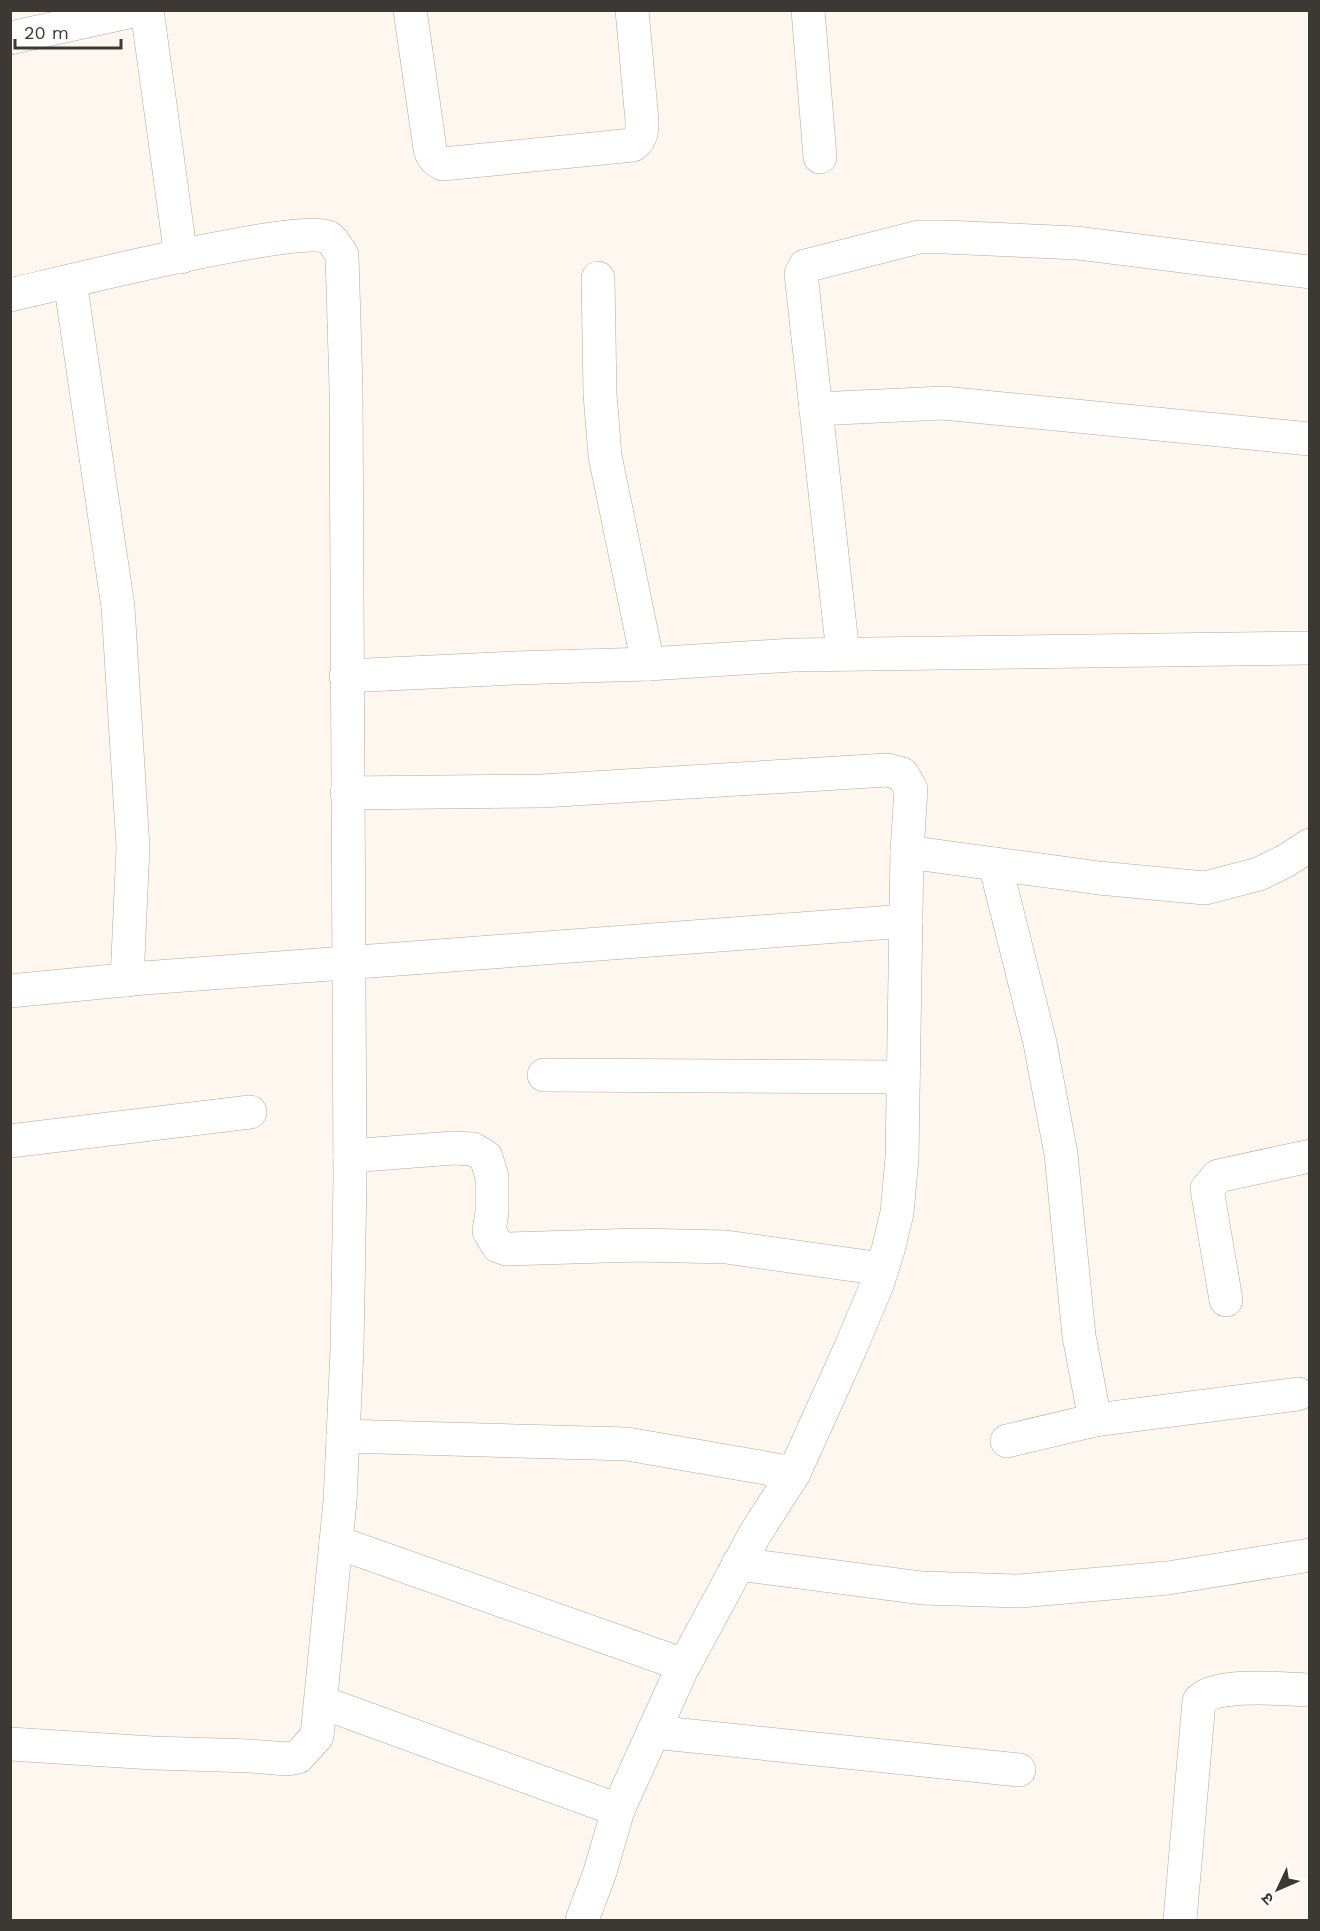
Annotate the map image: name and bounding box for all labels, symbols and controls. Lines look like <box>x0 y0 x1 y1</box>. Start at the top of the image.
scale bar <box>15 12 122 50</box>
text: 20 m <box>24 22 69 43</box>
north arrow <box>1248 1859 1308 1919</box>
text: उ <box>1257 1889 1278 1909</box>

